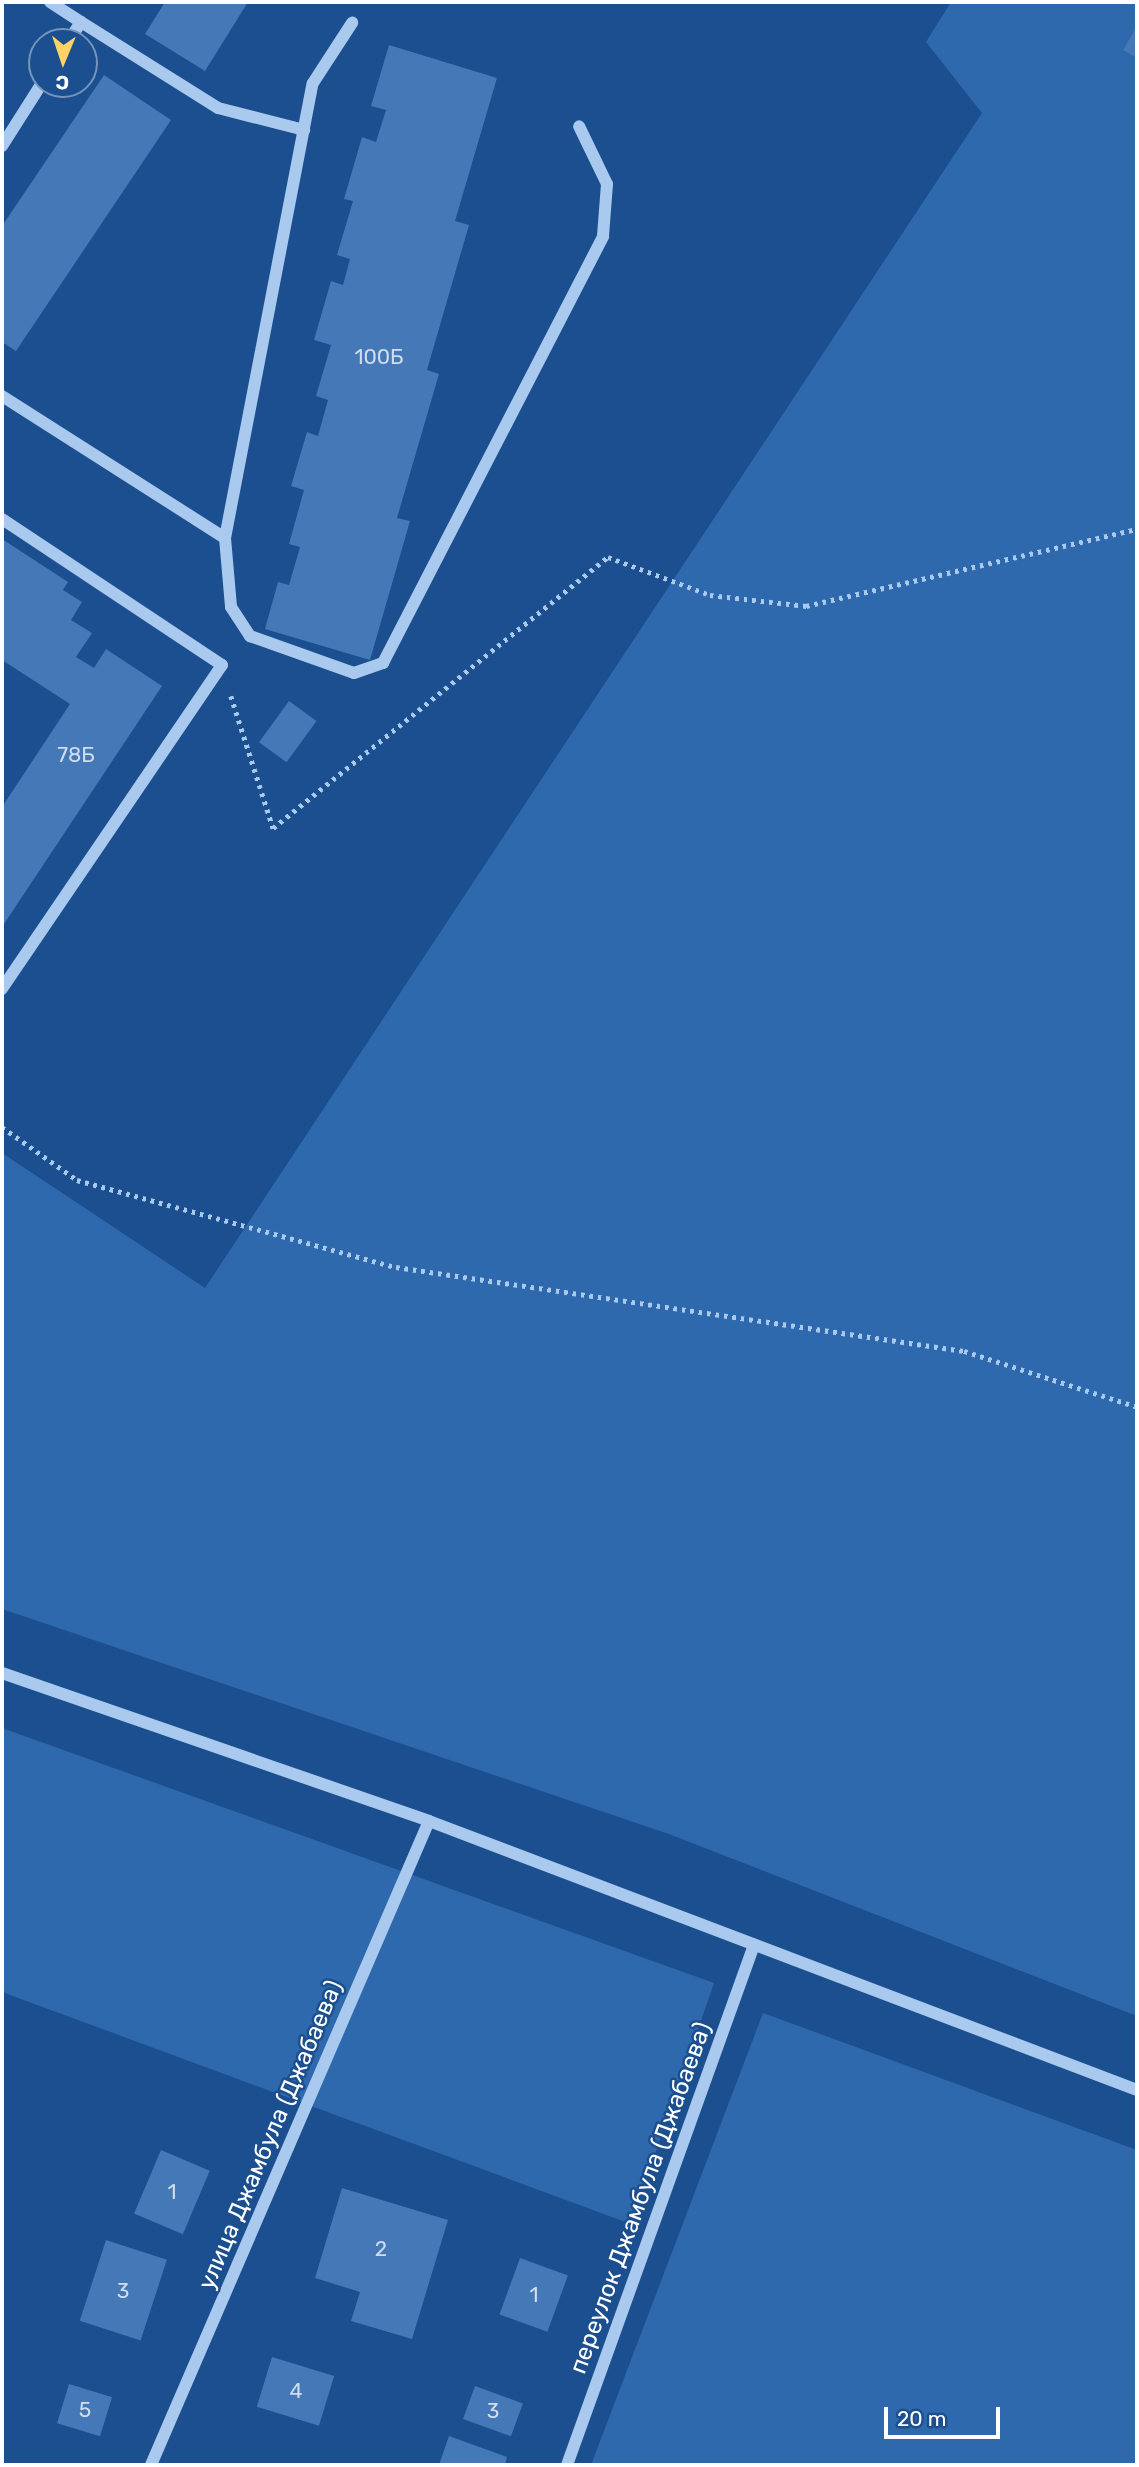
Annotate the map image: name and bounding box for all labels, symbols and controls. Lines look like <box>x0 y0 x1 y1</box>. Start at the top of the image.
north arrow <box>28 28 98 98</box>
text: С <box>55 71 69 94</box>
house number: 100Б <box>354 344 404 370</box>
house number: 78Б <box>57 742 95 768</box>
street label: улица Джамбула (Джабаева) <box>193 1976 349 2294</box>
street label: переулок Джамбула (Джабаева) <box>564 2018 718 2378</box>
house number: 1 <box>168 2179 176 2205</box>
house number: 2 <box>375 2236 387 2262</box>
house number: 3 <box>117 2278 129 2304</box>
house number: 1 <box>530 2282 538 2308</box>
house number: 4 <box>289 2378 303 2404</box>
scale bar <box>887 2394 1002 2438</box>
house number: 5 <box>79 2397 91 2423</box>
house number: 3 <box>487 2398 499 2424</box>
text: 20 m <box>897 2406 946 2431</box>

